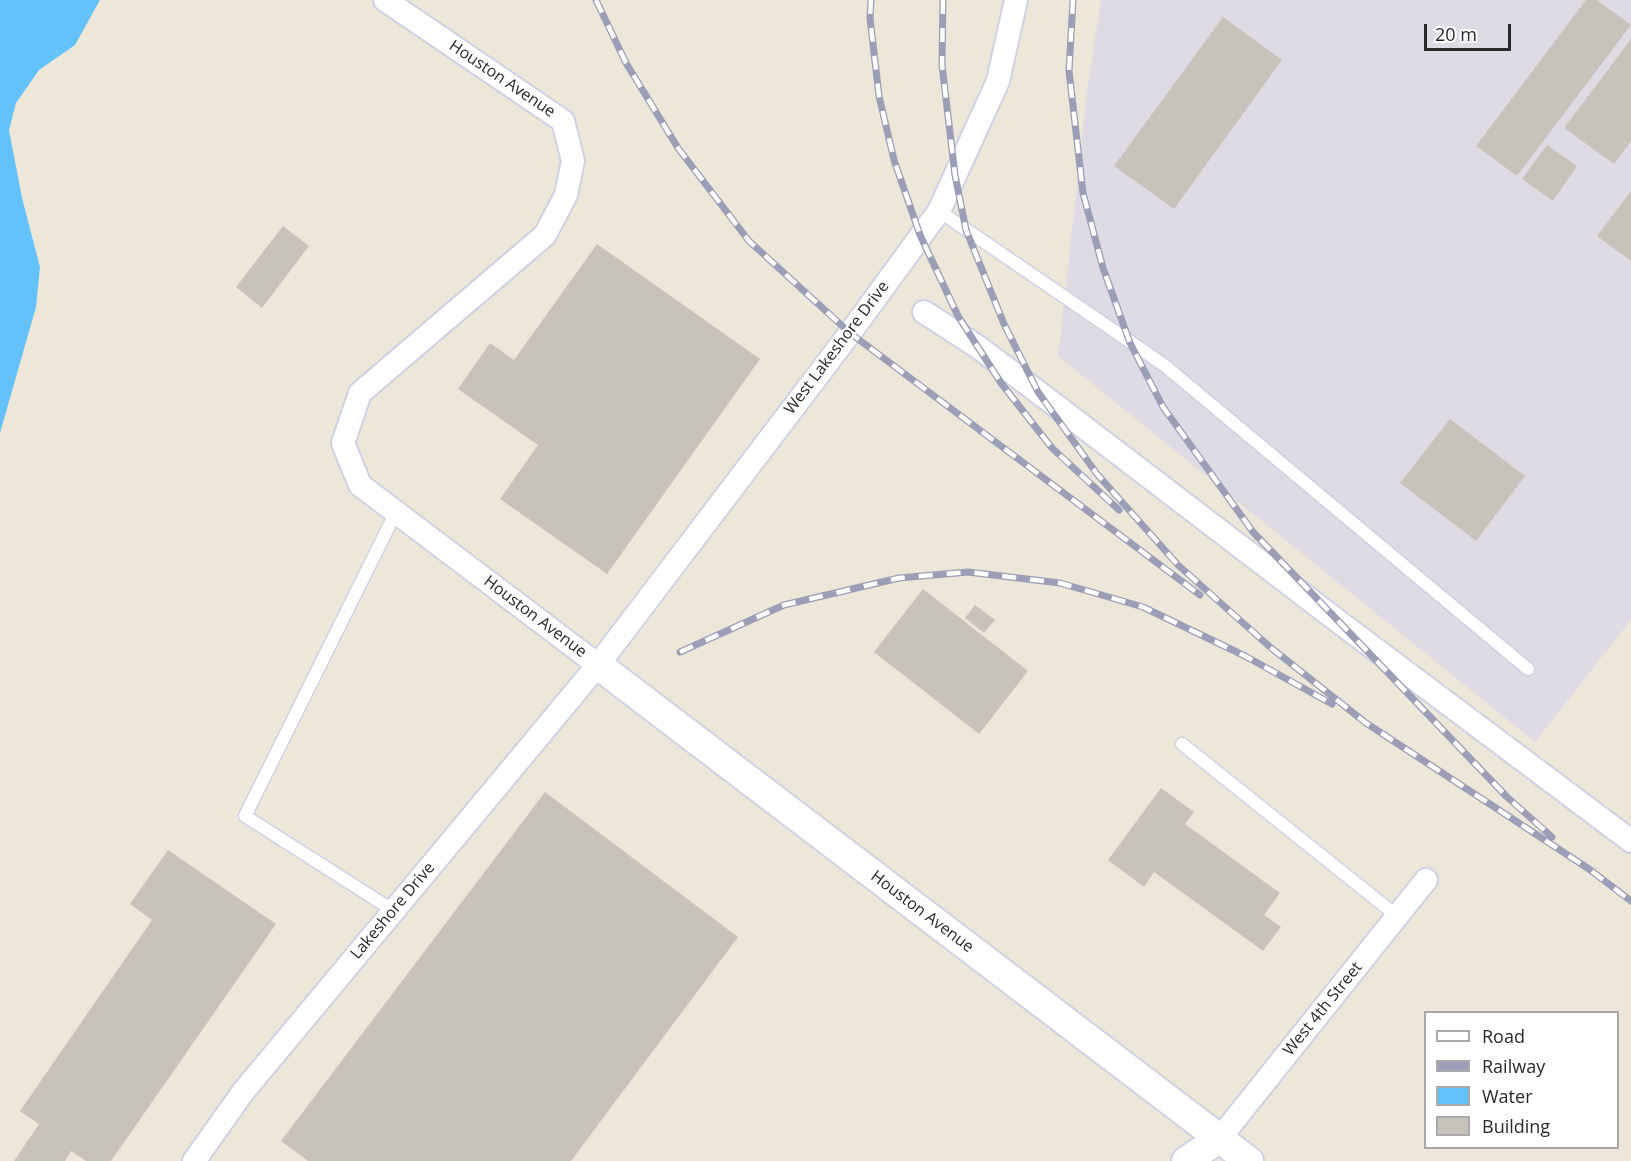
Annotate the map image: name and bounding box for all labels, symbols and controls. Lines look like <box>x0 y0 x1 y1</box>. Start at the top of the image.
scale bar <box>1427 12 1514 50</box>
text: 20 m <box>1435 22 1477 46</box>
street label: Houston Avenue <box>445 36 559 122</box>
street label: West Lakeshore Drive <box>781 278 893 418</box>
street label: Houston Avenue <box>480 572 590 662</box>
street label: Lakeshore Drive <box>347 859 439 963</box>
street label: Houston Avenue <box>867 867 977 957</box>
street label: West 4th Street <box>1279 958 1367 1060</box>
legend <box>1424 1011 1619 1149</box>
text: Road <box>1482 1024 1525 1048</box>
text: Railway <box>1482 1054 1545 1078</box>
text: Water <box>1482 1084 1533 1108</box>
text: Building <box>1482 1114 1550 1138</box>

